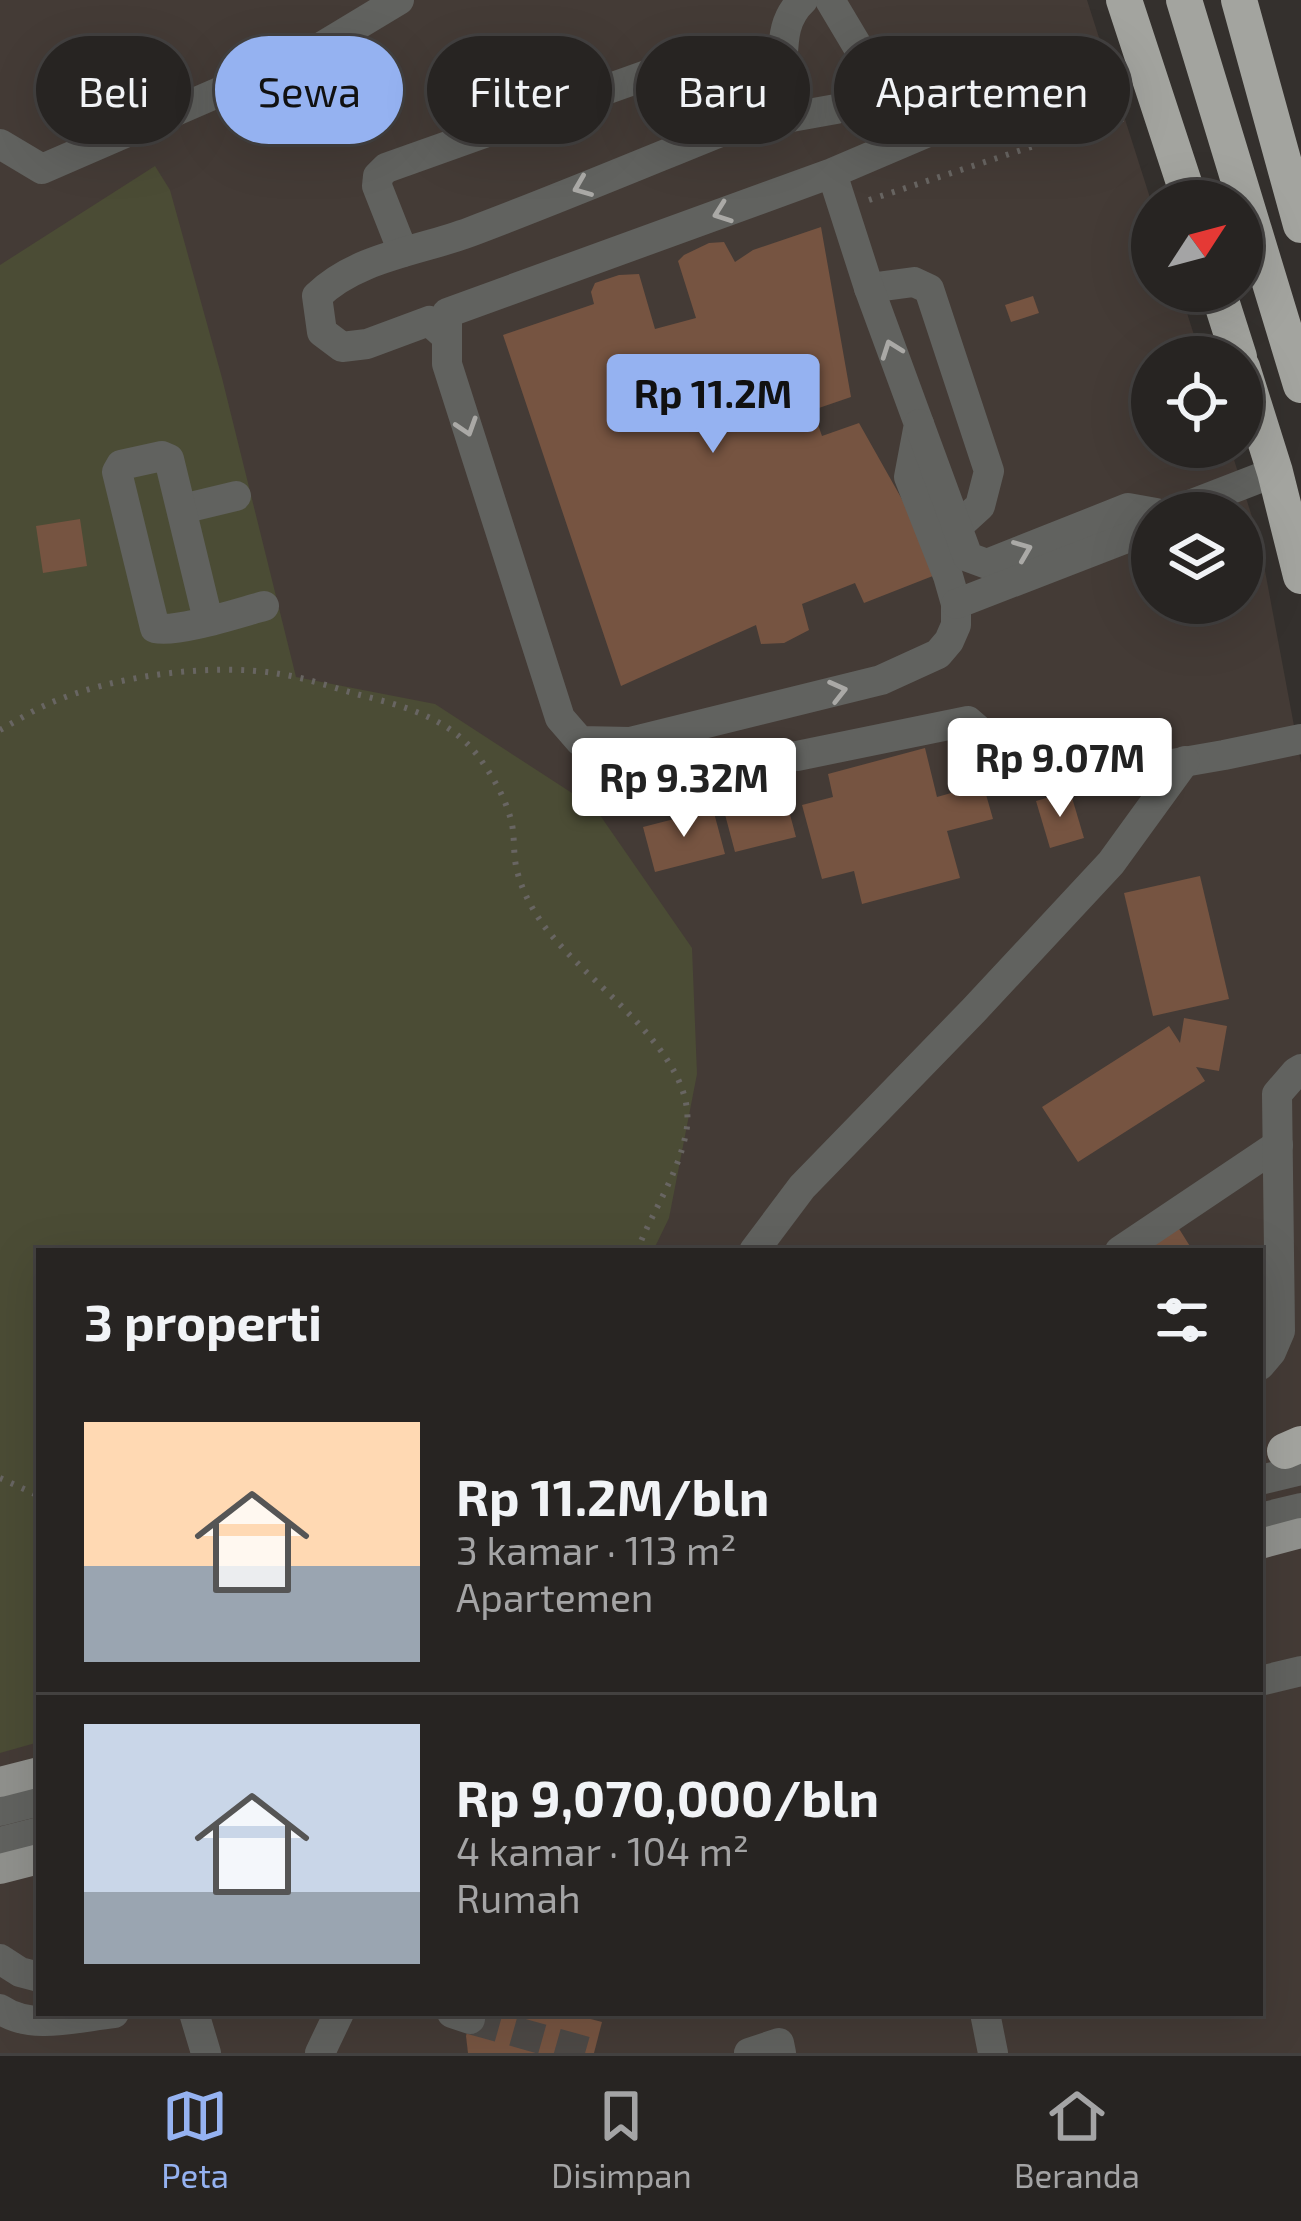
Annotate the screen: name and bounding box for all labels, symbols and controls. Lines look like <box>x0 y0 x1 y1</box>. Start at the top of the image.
chip: Beli <box>36 36 191 144</box>
chip: Sewa <box>215 36 403 144</box>
chip: Filter <box>427 36 612 144</box>
chip: Baru <box>636 36 810 144</box>
chip: Apartemen <box>834 36 1130 144</box>
one-way arrow <box>573 173 594 197</box>
north arrow <box>1131 180 1263 312</box>
map controls <box>1131 180 1263 624</box>
one-way arrow <box>713 199 734 223</box>
button: locate <box>1131 336 1263 468</box>
one-way arrow <box>881 339 905 360</box>
pin: Rp 11.2M <box>589 354 837 456</box>
text: Rp 11.2M <box>634 369 792 416</box>
one-way arrow <box>453 416 478 437</box>
button: layers <box>1131 492 1263 624</box>
one-way arrow <box>1012 539 1033 564</box>
one-way arrow <box>828 680 848 705</box>
pin: Rp 9.07M <box>936 718 1184 820</box>
text: Rp 9.07M <box>975 733 1145 780</box>
pin: Rp 9.32M <box>560 738 808 840</box>
text: Rp 9.32M <box>599 753 769 800</box>
icon: filters <box>1149 1287 1215 1353</box>
text: 3 properti <box>84 1290 322 1351</box>
text: Rp 11.2M/bln <box>456 1465 769 1526</box>
icon: home <box>180 1470 324 1614</box>
text: 3 kamar · 113 m² <box>456 1526 736 1573</box>
text: Apartemen <box>456 1573 654 1620</box>
text: Rp 9,070,000/bln <box>456 1766 879 1827</box>
icon: home <box>180 1772 324 1916</box>
text: 4 kamar · 104 m² <box>456 1827 749 1874</box>
text: Rumah <box>456 1874 581 1921</box>
tab: Peta <box>161 2083 229 2195</box>
tab: Disimpan <box>551 2083 692 2195</box>
tab: Beranda <box>1014 2083 1140 2195</box>

